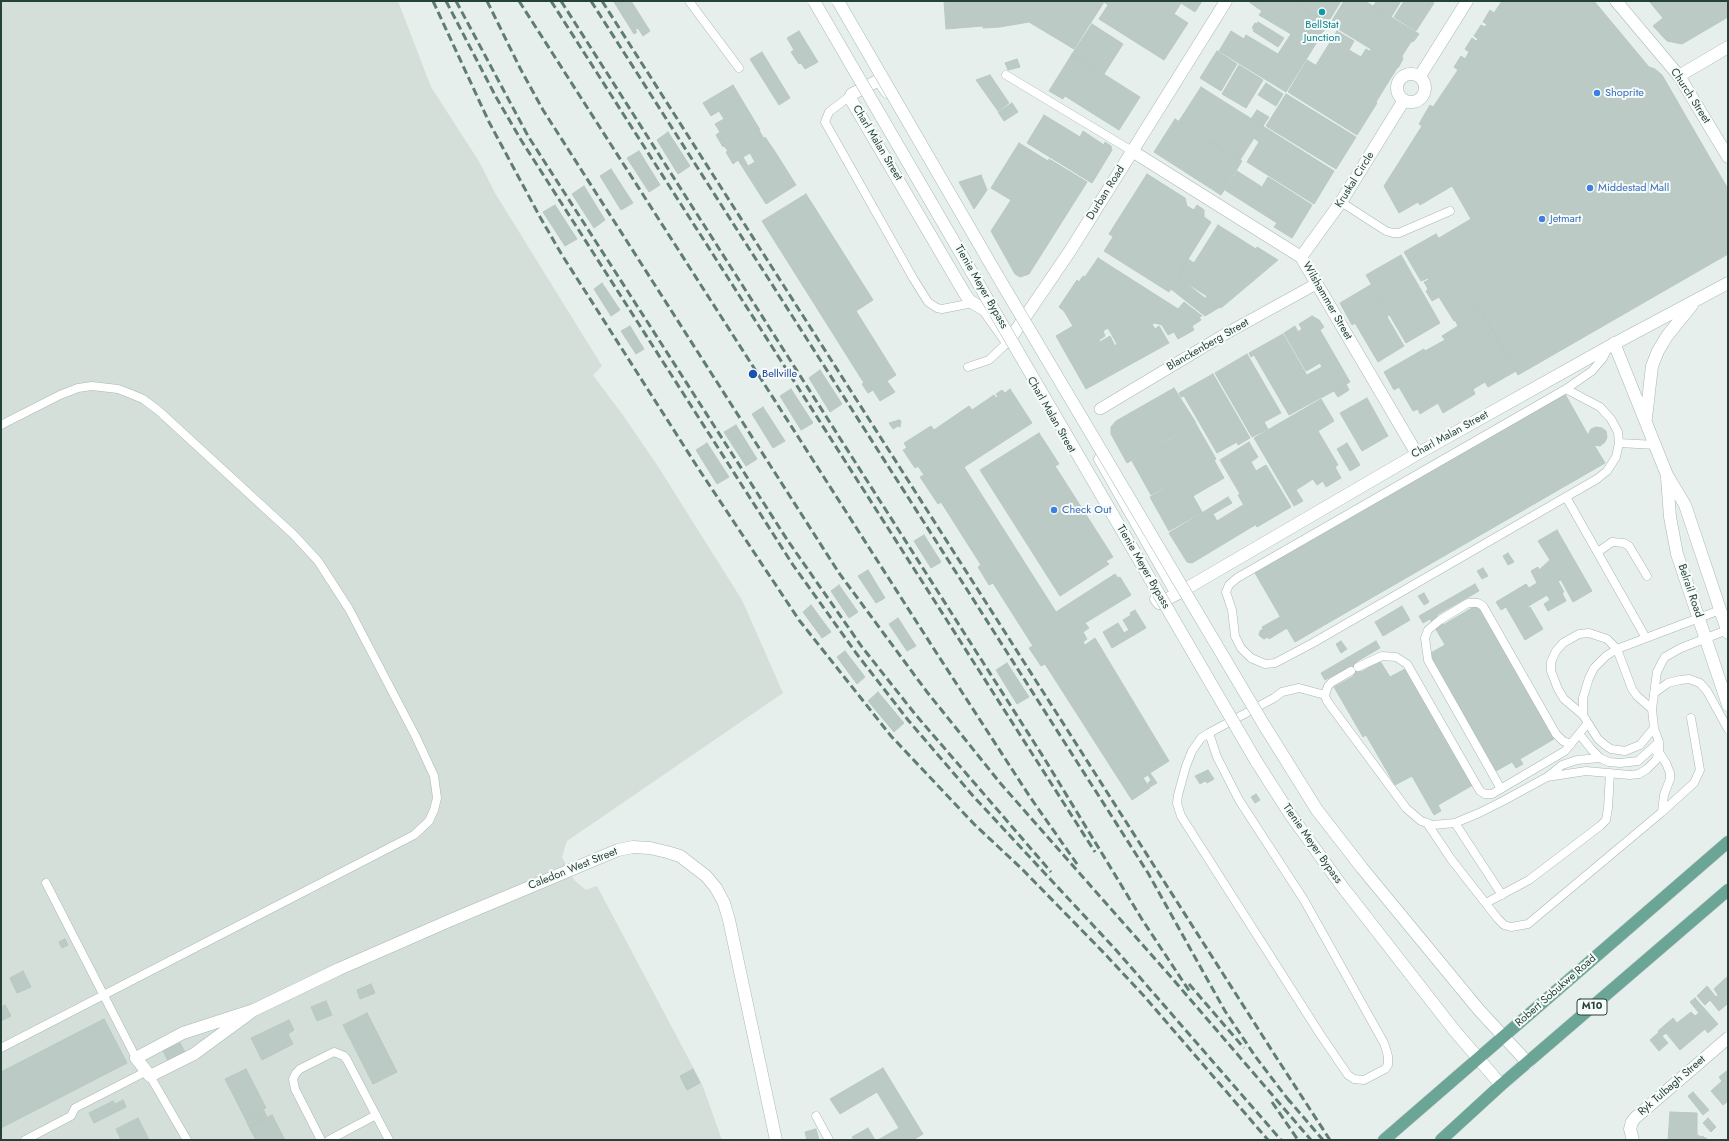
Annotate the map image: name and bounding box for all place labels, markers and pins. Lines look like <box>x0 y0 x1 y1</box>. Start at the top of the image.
marker: BellStat Junction <box>1317 7 1327 17</box>
place label: BellStat Junction <box>1304 18 1340 44</box>
place label: Shoprite <box>1605 86 1644 100</box>
marker: Shoprite <box>1592 88 1602 98</box>
place label: Middestad Mall <box>1598 181 1669 195</box>
marker: Middestad Mall <box>1585 183 1595 193</box>
place label: Jetmart <box>1550 212 1581 226</box>
marker: Jetmart <box>1537 214 1547 224</box>
place label: Bellville <box>762 367 797 381</box>
marker: Bellville <box>747 368 759 380</box>
place label: Check Out <box>1062 503 1111 517</box>
marker: Check Out <box>1049 505 1059 515</box>

